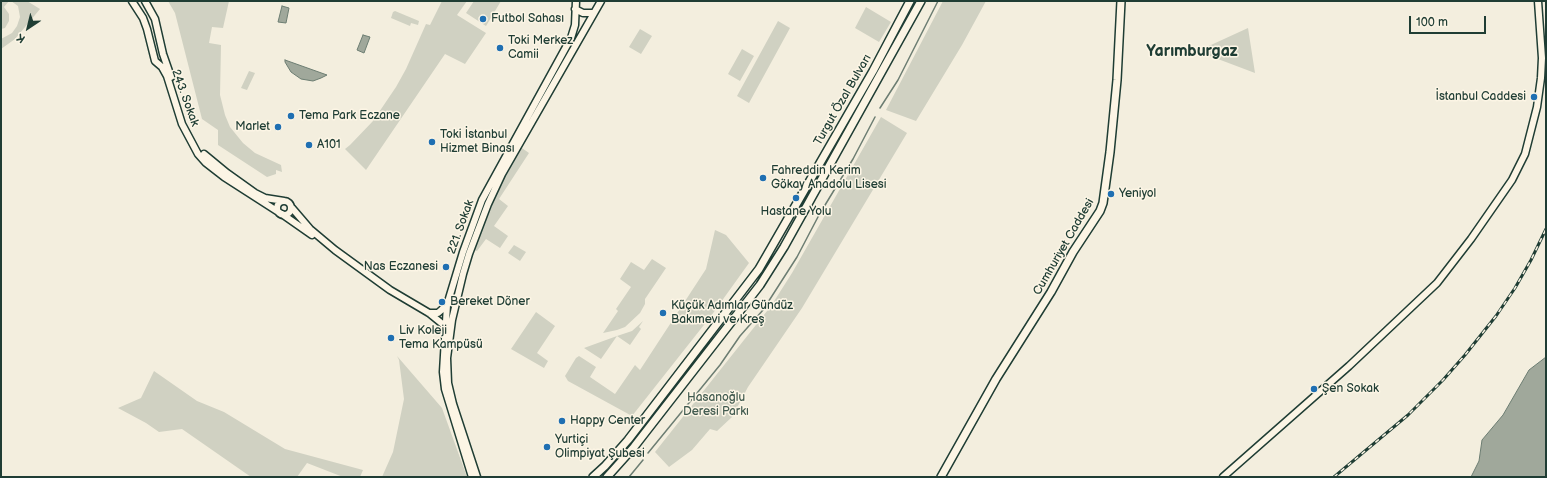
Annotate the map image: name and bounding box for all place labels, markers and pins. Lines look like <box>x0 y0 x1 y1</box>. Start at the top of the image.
place label: Futbol Sahası <box>491 12 564 26</box>
marker: Futbol Sahası <box>478 14 488 24</box>
place label: Toki Merkez Camii <box>508 34 573 62</box>
marker: Toki Merkez Camii <box>495 43 505 53</box>
place label: İstanbul Caddesi <box>1435 90 1526 104</box>
marker: İstanbul Caddesi <box>1529 92 1539 102</box>
place label: Tema Park Eczane <box>299 109 400 123</box>
marker: Tema Park Eczane <box>286 111 296 121</box>
place label: Marlet <box>235 120 270 134</box>
marker: Marlet <box>273 122 283 132</box>
place label: Toki İstanbul Hizmet Binası <box>440 128 515 156</box>
marker: Toki İstanbul Hizmet Binası <box>427 137 437 147</box>
place label: A101 <box>317 138 341 152</box>
marker: A101 <box>304 140 314 150</box>
place label: Fahreddin Kerim Gökay Anadolu Lisesi <box>771 164 887 192</box>
marker: Fahreddin Kerim Gökay Anadolu Lisesi <box>758 173 768 183</box>
place label: Yeniyol <box>1119 187 1156 201</box>
marker: Yeniyol <box>1106 189 1116 199</box>
marker: Hastane Yolu <box>791 193 801 203</box>
place label: Hastane Yolu <box>761 205 831 219</box>
place label: Nas Eczanesi <box>364 260 438 274</box>
marker: Nas Eczanesi <box>441 262 451 272</box>
place label: Bereket Döner <box>450 295 530 309</box>
marker: Bereket Döner <box>437 297 447 307</box>
place label: Küçük Adımlar Gündüz Bakımevi ve Kreş <box>671 299 793 327</box>
marker: Küçük Adımlar Gündüz Bakımevi ve Kreş <box>658 308 668 318</box>
place label: Liv Koleji Tema Kampüsü <box>399 324 483 352</box>
marker: Liv Koleji Tema Kampüsü <box>386 333 396 343</box>
place label: Şen Sokak <box>1322 382 1379 396</box>
marker: Şen Sokak <box>1309 384 1319 394</box>
place label: Happy Center <box>570 414 645 428</box>
marker: Happy Center <box>557 416 567 426</box>
place label: Yurtiçi Olimpiyat Şubesi <box>555 433 645 461</box>
marker: Yurtiçi Olimpiyat Şubesi <box>542 442 552 452</box>

